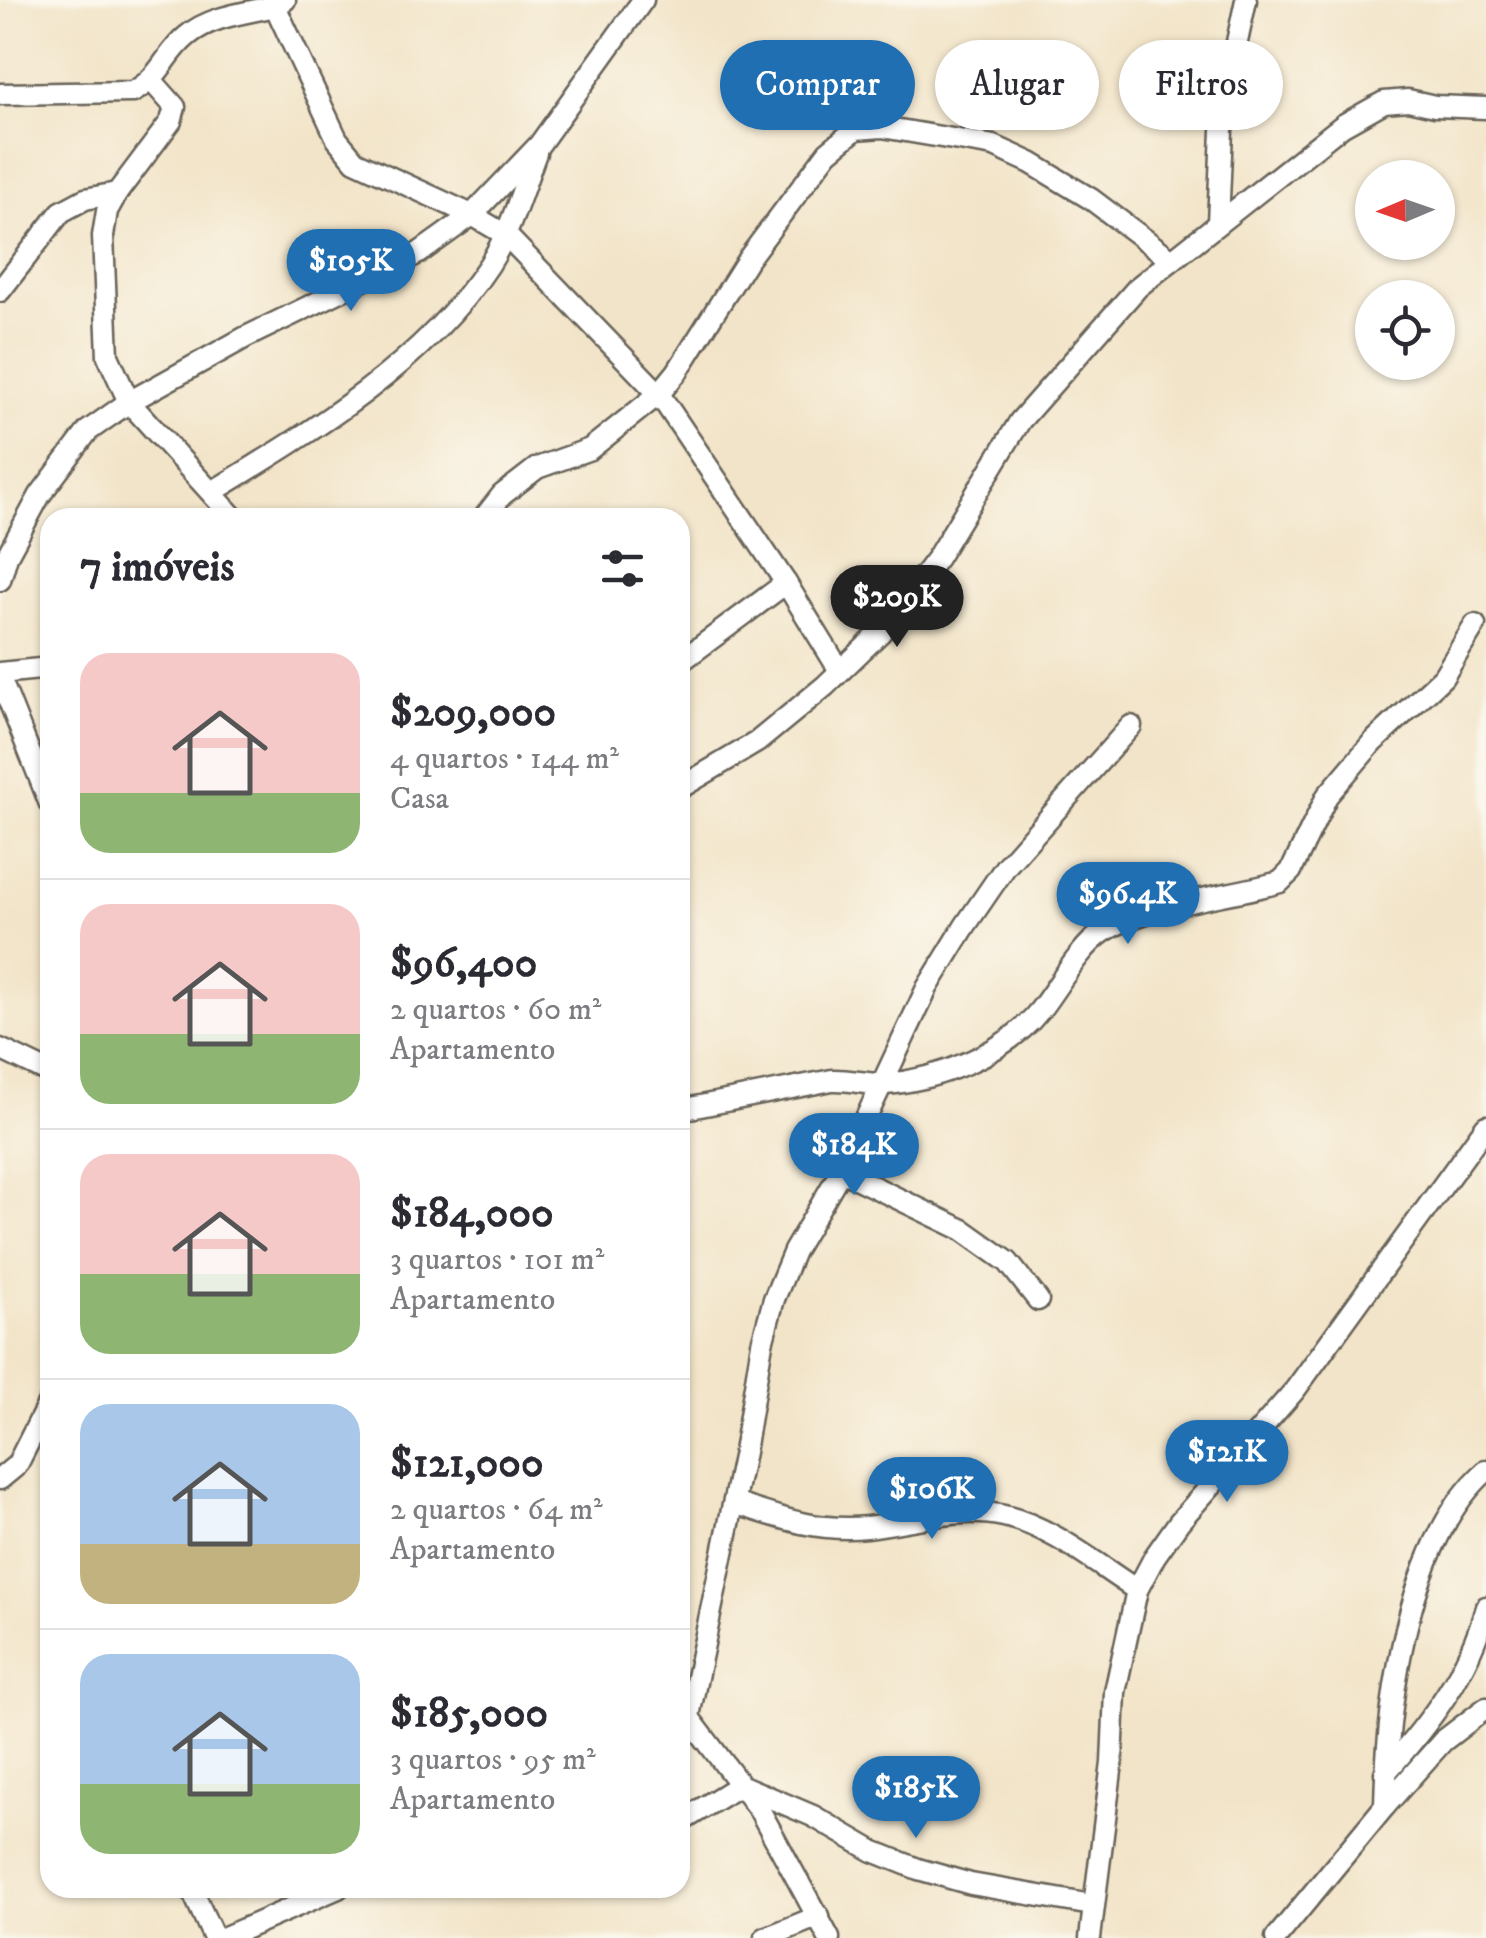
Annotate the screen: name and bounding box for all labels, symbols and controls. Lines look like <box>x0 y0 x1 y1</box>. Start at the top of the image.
chip: Comprar <box>720 40 915 130</box>
chip: Alugar <box>935 40 1099 130</box>
chip: Filtros <box>1119 40 1283 130</box>
north arrow <box>1355 160 1455 260</box>
map controls <box>1355 160 1455 380</box>
pin: $105K <box>281 229 421 314</box>
text: $105K <box>309 241 393 281</box>
button: locate <box>1355 280 1455 380</box>
icon: filters <box>595 541 650 596</box>
text: 7 imóveis <box>80 542 234 594</box>
pin: $209K <box>827 565 967 650</box>
text: $209K <box>853 577 941 617</box>
text: $209,000 <box>390 687 556 739</box>
icon: home <box>160 693 280 813</box>
text: 4 quartos · 144 m² <box>390 739 619 779</box>
text: Casa <box>390 779 449 819</box>
pin: $96.4K <box>1047 862 1209 947</box>
text: $96.4K <box>1079 874 1177 914</box>
text: $96,400 <box>390 938 537 990</box>
icon: home <box>160 944 280 1064</box>
text: 2 quartos · 60 m² <box>390 990 601 1030</box>
text: Apartamento <box>390 1030 555 1070</box>
pin: $184K <box>784 1113 924 1198</box>
text: $184K <box>811 1125 897 1165</box>
text: $184,000 <box>390 1188 554 1240</box>
icon: home <box>160 1194 280 1314</box>
text: 3 quartos · 101 m² <box>390 1240 604 1280</box>
text: Apartamento <box>390 1280 555 1320</box>
pin: $121K <box>1157 1420 1297 1505</box>
text: $121K <box>1187 1432 1267 1472</box>
text: $121,000 <box>390 1438 544 1490</box>
icon: home <box>160 1444 280 1564</box>
pin: $106K <box>862 1457 1002 1542</box>
text: $106K <box>889 1469 975 1509</box>
text: 2 quartos · 64 m² <box>390 1490 603 1530</box>
text: Apartamento <box>390 1530 555 1570</box>
text: $185,000 <box>390 1688 548 1740</box>
icon: home <box>160 1694 280 1814</box>
text: 3 quartos · 95 m² <box>390 1740 596 1780</box>
pin: $185K <box>846 1756 986 1841</box>
text: $185K <box>874 1768 958 1808</box>
text: Apartamento <box>390 1780 555 1820</box>

